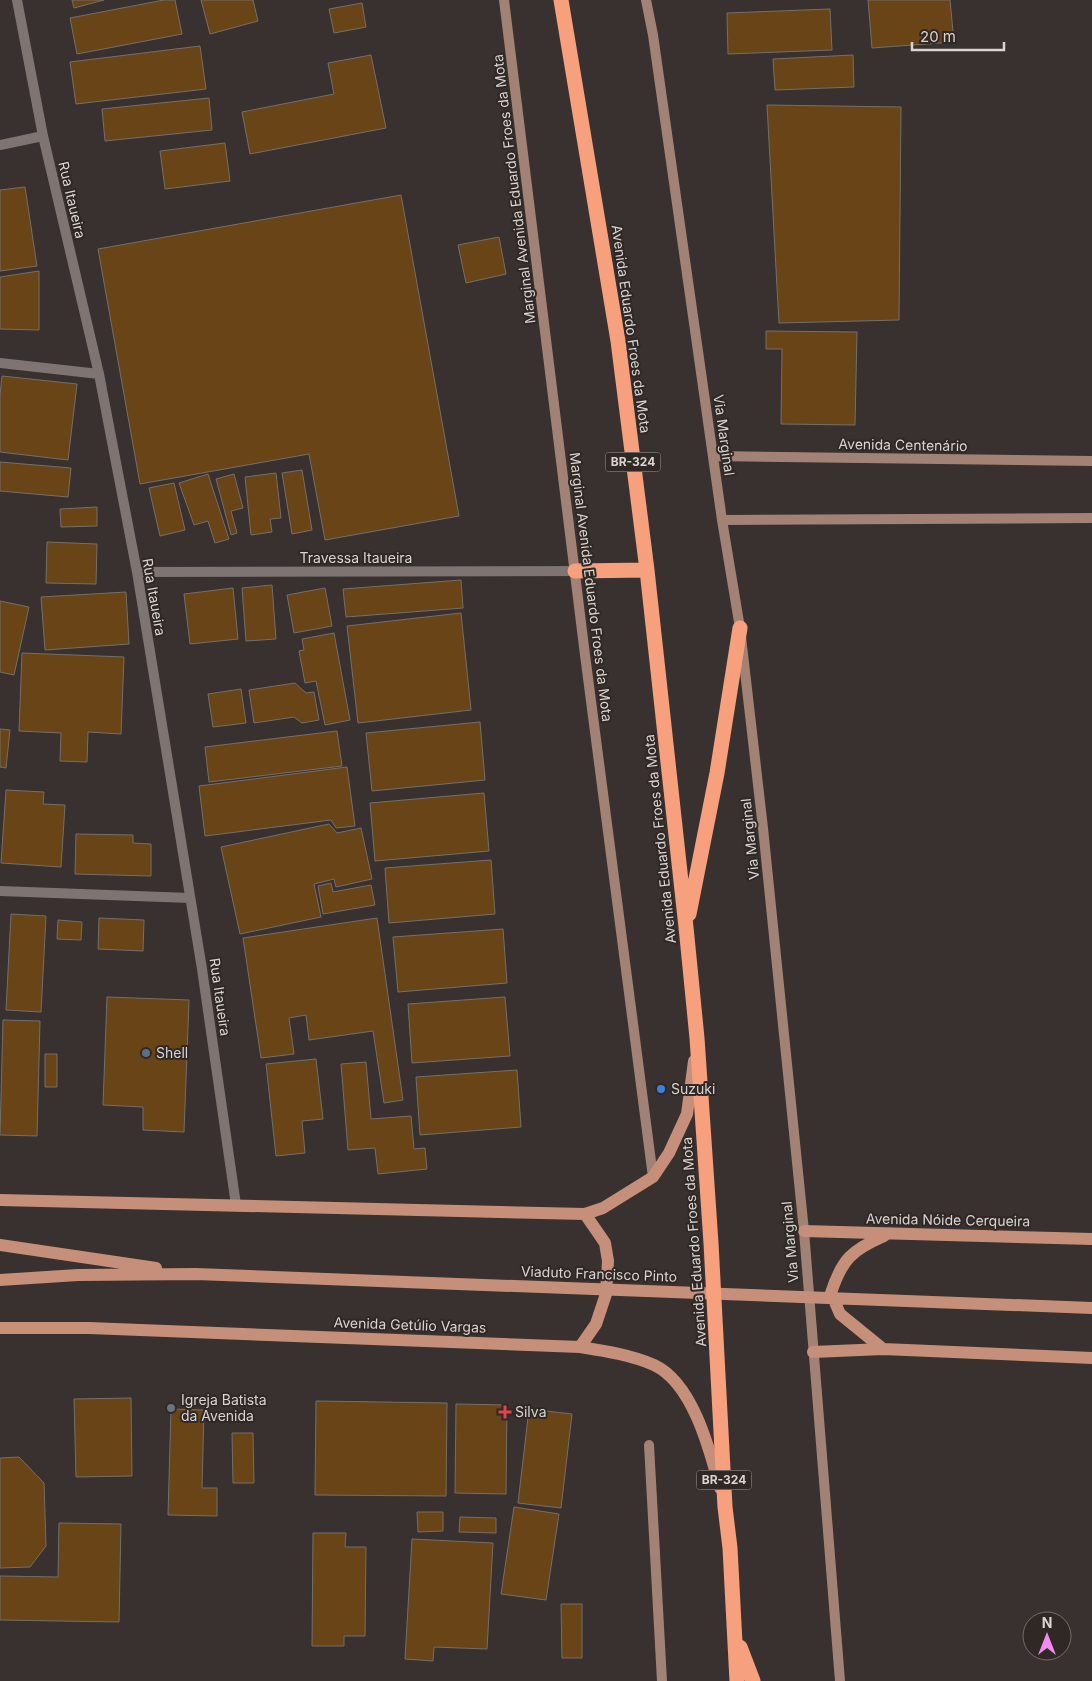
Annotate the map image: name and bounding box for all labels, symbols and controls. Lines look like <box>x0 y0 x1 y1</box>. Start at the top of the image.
scale bar <box>912 20 1004 52</box>
text: 20 m <box>920 27 956 46</box>
street label: Marginal Avenida Eduardo Froes da Mota <box>489 53 538 325</box>
street label: Rua Itaueira <box>55 160 90 240</box>
street label: Avenida Eduardo Froes da Mota <box>608 224 655 434</box>
street label: Via Marginal <box>710 393 739 477</box>
street label: Avenida Centenário <box>838 435 968 454</box>
street label: Marginal Avenida Eduardo Froes da Mota <box>567 451 616 723</box>
road number: BR-324 <box>606 452 660 472</box>
street label: Travessa Itaueira <box>300 549 412 566</box>
street label: Rua Itaueira <box>139 557 170 637</box>
street label: Avenida Eduardo Froes da Mota <box>640 734 679 945</box>
street label: Via Marginal <box>737 797 762 881</box>
street label: Rua Itaueira <box>207 957 234 1037</box>
place label: Shell <box>156 1044 188 1061</box>
marker: Shell <box>140 1047 152 1059</box>
place label: Suzuki <box>671 1080 715 1097</box>
marker: Suzuki <box>655 1083 667 1095</box>
street label: Avenida Eduardo Froes da Mota <box>678 1137 709 1348</box>
street label: Via Marginal <box>777 1201 802 1284</box>
street label: Avenida Nóide Cerqueira <box>866 1210 1030 1229</box>
street label: Viaduto Francisco Pinto <box>521 1262 677 1285</box>
street label: Avenida Getúlio Vargas <box>333 1313 487 1336</box>
place label: Igreja Batista da Avenida <box>181 1391 267 1424</box>
marker: Igreja Batista da Avenida <box>165 1402 177 1414</box>
place label: Silva <box>515 1403 547 1420</box>
marker: Silva <box>499 1406 511 1418</box>
road number: BR-324 <box>696 1470 752 1490</box>
north arrow <box>1022 1611 1072 1661</box>
text: N <box>1042 1614 1052 1631</box>

